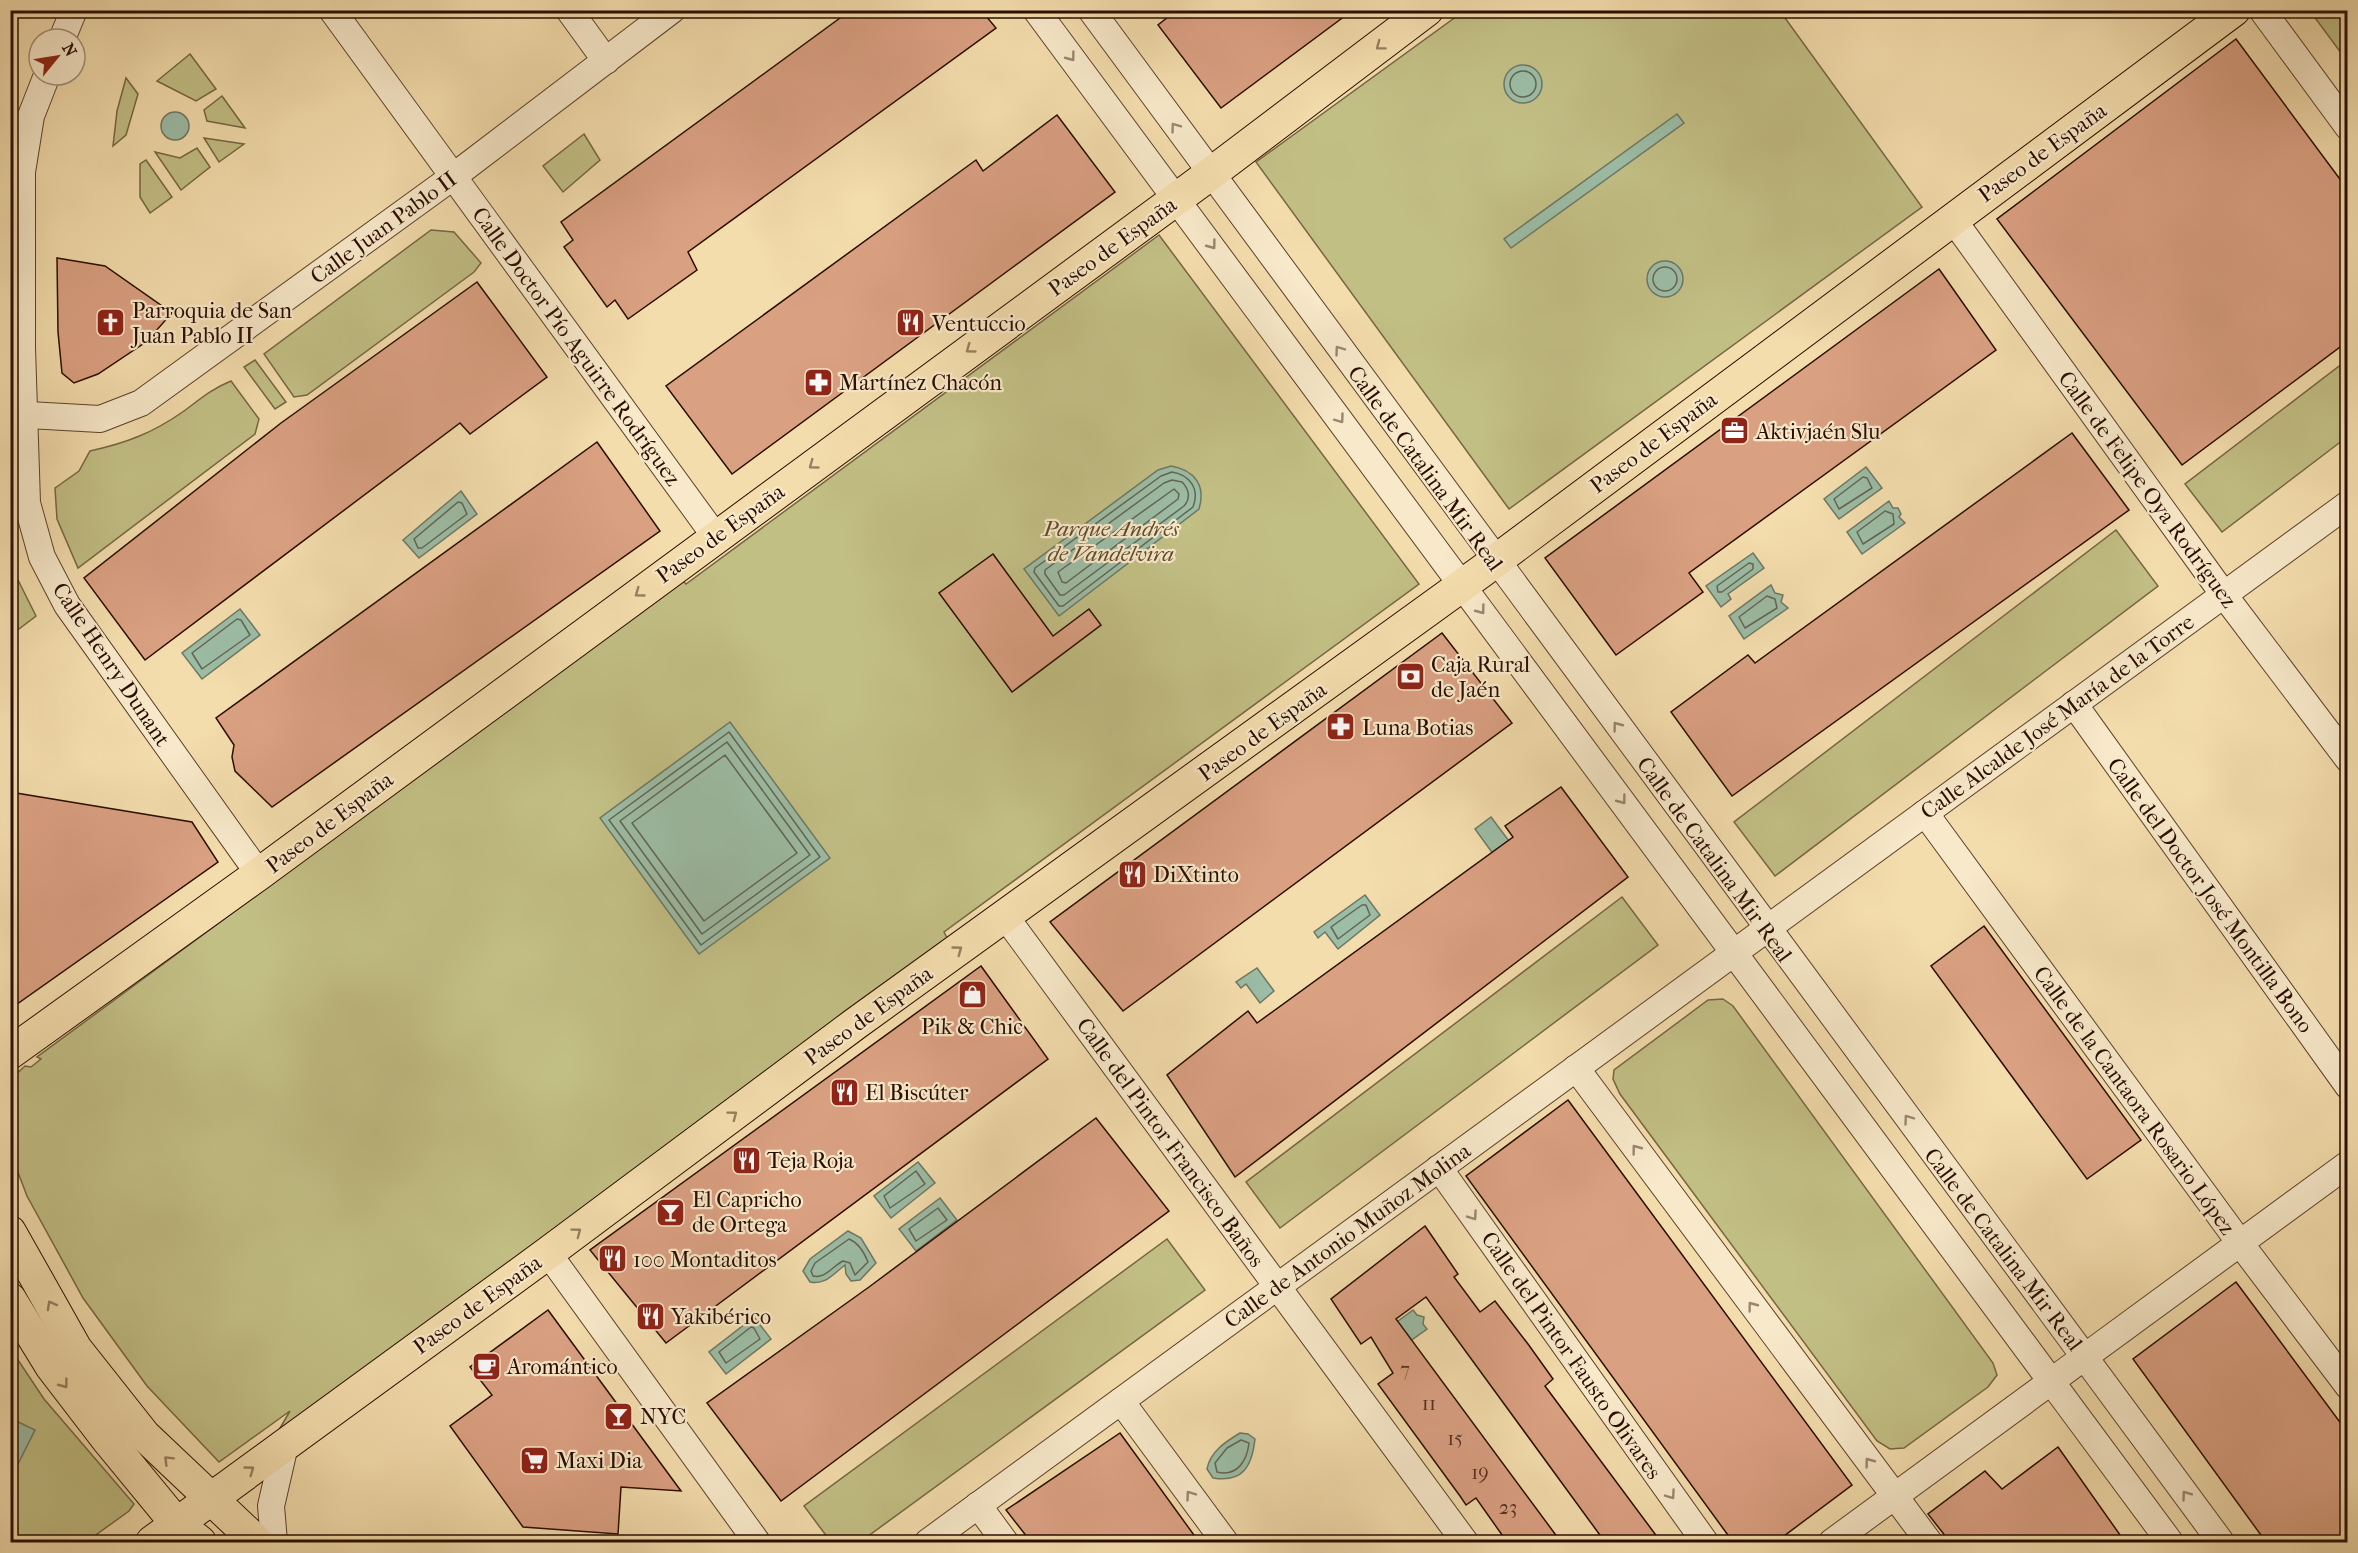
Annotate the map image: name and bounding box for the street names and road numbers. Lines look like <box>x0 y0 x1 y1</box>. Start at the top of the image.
street label: Paseo de España <box>1973 97 2112 208</box>
street label: Calle Juan Pablo II <box>306 166 462 290</box>
street label: Paseo de España <box>1043 191 1182 302</box>
street label: Calle Doctor Pío Aguirre Rodríguez <box>466 202 686 491</box>
street label: Calle de Catalina Mir Real <box>1342 361 1508 576</box>
street label: Calle de Felipe Oya Rodríguez <box>2053 366 2242 613</box>
street label: Paseo de España <box>1585 386 1723 499</box>
street label: Paseo de España <box>651 478 790 589</box>
street label: Calle Henry Dunant <box>47 578 176 751</box>
street label: Calle Alcalde José María de la Torre <box>1916 609 2200 825</box>
street label: Paseo de España <box>1193 676 1332 787</box>
street label: Calle de Catalina Mir Real <box>1631 752 1797 967</box>
street label: Calle del Doctor José Montilla Bono <box>2102 753 2319 1038</box>
street label: Paseo de España <box>261 766 399 879</box>
street label: Paseo de España <box>799 960 938 1071</box>
street label: Calle de la Cantaora Rosario López <box>2028 961 2241 1240</box>
street label: Calle del Pintor Francisco Baños <box>1071 1013 1269 1272</box>
street label: Calle de Antonio Muñoz Molina <box>1219 1137 1476 1334</box>
street label: Calle de Catalina Mir Real <box>1919 1143 2088 1356</box>
street label: Calle del Pintor Fausto Olivares <box>1476 1227 1667 1484</box>
street label: Paseo de España <box>408 1249 547 1360</box>

